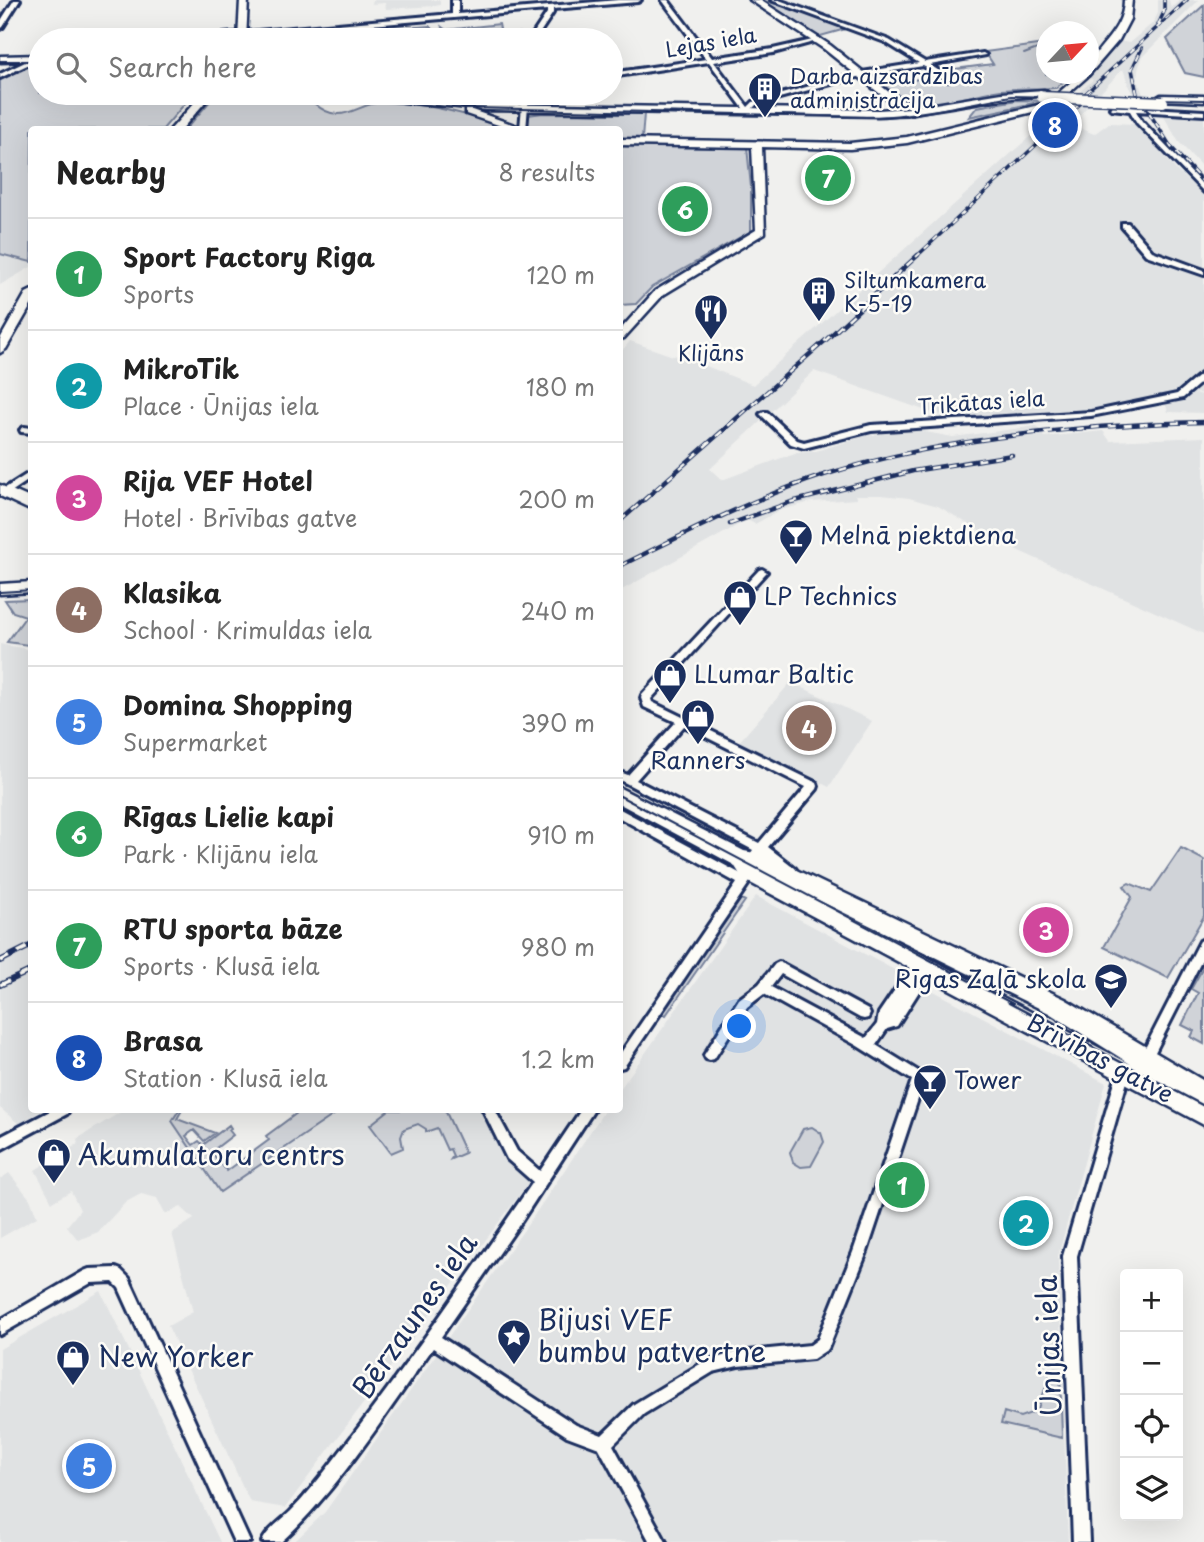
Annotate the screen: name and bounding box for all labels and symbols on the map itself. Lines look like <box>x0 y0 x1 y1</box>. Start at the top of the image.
street label: Lejas iela <box>663 17 759 65</box>
north arrow <box>1036 21 1099 84</box>
place label: Darba aizsardzības administrācija <box>790 59 983 115</box>
building icon: Darba aizsardzības administrācija <box>746 70 784 119</box>
pin: 8 <box>1032 99 1078 151</box>
pin: 7 <box>805 152 851 204</box>
pin: 6 <box>662 183 708 235</box>
place label: Siltumkamera K-5-19 <box>844 263 986 319</box>
building icon: Siltumkamera K-5-19 <box>800 274 838 323</box>
restaurant icon: Klijāns <box>692 292 730 341</box>
place label: Klijāns <box>678 336 744 368</box>
street label: Trikātas iela <box>916 381 1046 421</box>
place label: Melnā piektdiena <box>820 516 1016 552</box>
bar icon: Melnā piektdiena <box>777 517 815 566</box>
place label: LP Technics <box>764 577 897 613</box>
shop icon: LP Technics <box>721 578 759 627</box>
place label: LLumar Baltic <box>694 655 854 691</box>
shop icon: LLumar Baltic <box>651 656 689 705</box>
shop icon: Ranners <box>679 697 717 746</box>
pin: 4 <box>786 702 832 754</box>
place label: Ranners <box>651 741 746 777</box>
pin: 3 <box>1023 904 1069 956</box>
place label: Rīgas Zaļā skola <box>895 960 1086 996</box>
school or university icon: Rīgas Zaļā skola <box>1092 961 1130 1010</box>
street label: Brīvības gatve <box>1021 1003 1181 1111</box>
your location <box>722 1009 756 1043</box>
place label: Tower <box>954 1061 1022 1097</box>
bar icon: Tower <box>911 1062 949 1111</box>
place label: Akumulatoru centrs <box>78 1132 344 1175</box>
shop icon: Akumulatoru centrs <box>35 1136 73 1185</box>
pin: 1 <box>879 1159 925 1211</box>
pin: 2 <box>1003 1197 1049 1249</box>
street label: Bērzaunes iela <box>341 1223 487 1407</box>
street label: Ūnijas iela <box>1024 1274 1071 1418</box>
place label: Bijusi VEF bumbu patvertne <box>538 1297 766 1372</box>
place icon: Bijusi VEF bumbu patvertne <box>495 1317 533 1366</box>
place label: New Yorker <box>98 1334 253 1377</box>
shop icon: New Yorker <box>54 1338 92 1387</box>
pin: 5 <box>66 1440 112 1492</box>

